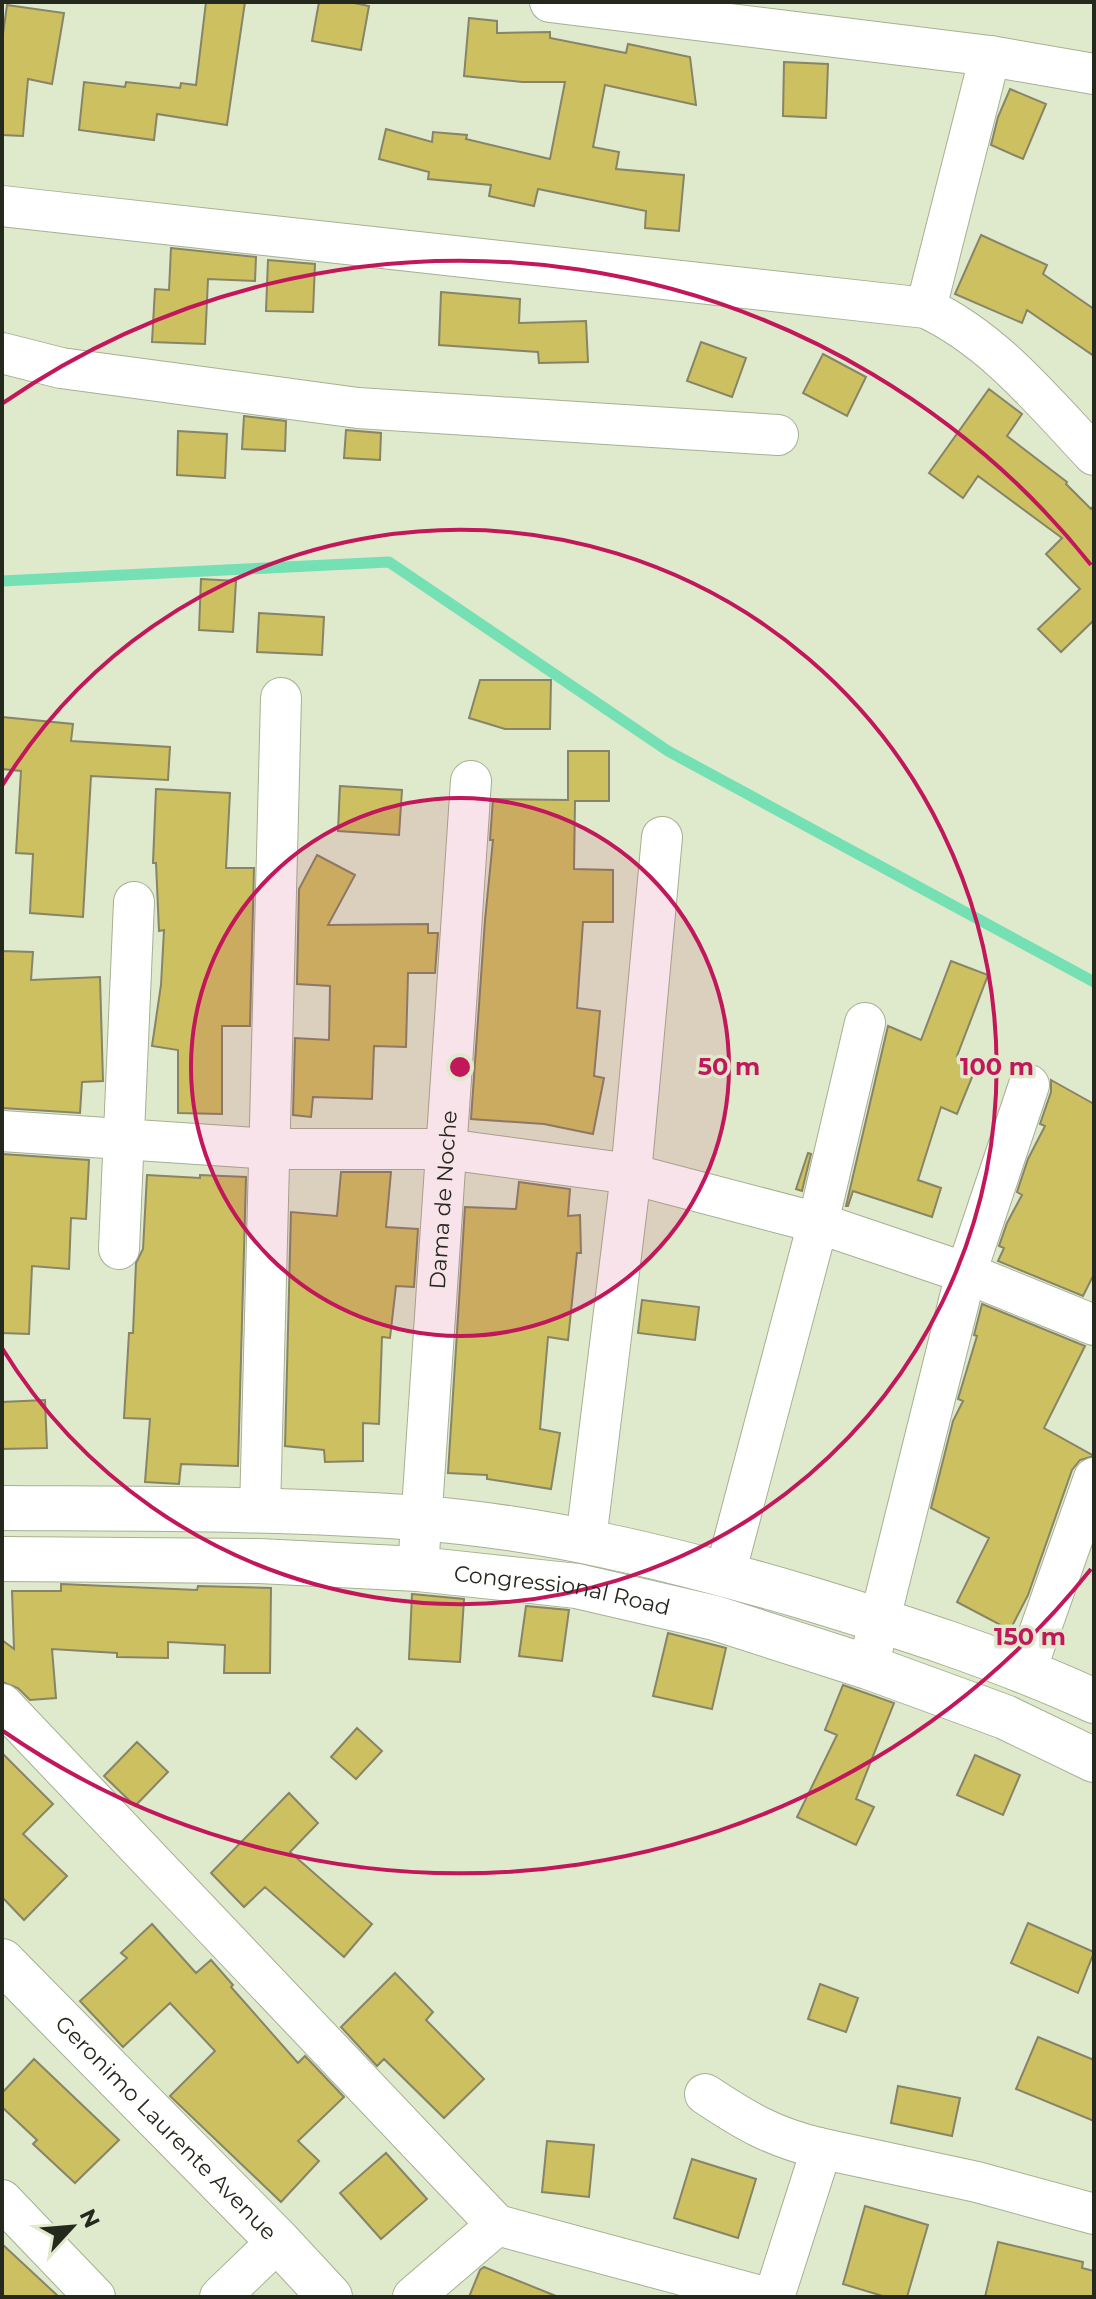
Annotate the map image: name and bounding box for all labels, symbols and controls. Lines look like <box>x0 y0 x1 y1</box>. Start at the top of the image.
text: 50 m <box>698 1052 760 1081</box>
text: 100 m <box>960 1052 1034 1081</box>
centre of rings <box>446 1053 474 1081</box>
street label: Dama de Noche <box>423 1109 462 1290</box>
street label: Congressional Road <box>453 1559 673 1621</box>
text: 150 m <box>994 1622 1066 1651</box>
street label: Geronimo Laurente Avenue <box>50 2010 283 2246</box>
north arrow <box>32 2187 112 2267</box>
text: N <box>73 2205 106 2232</box>

